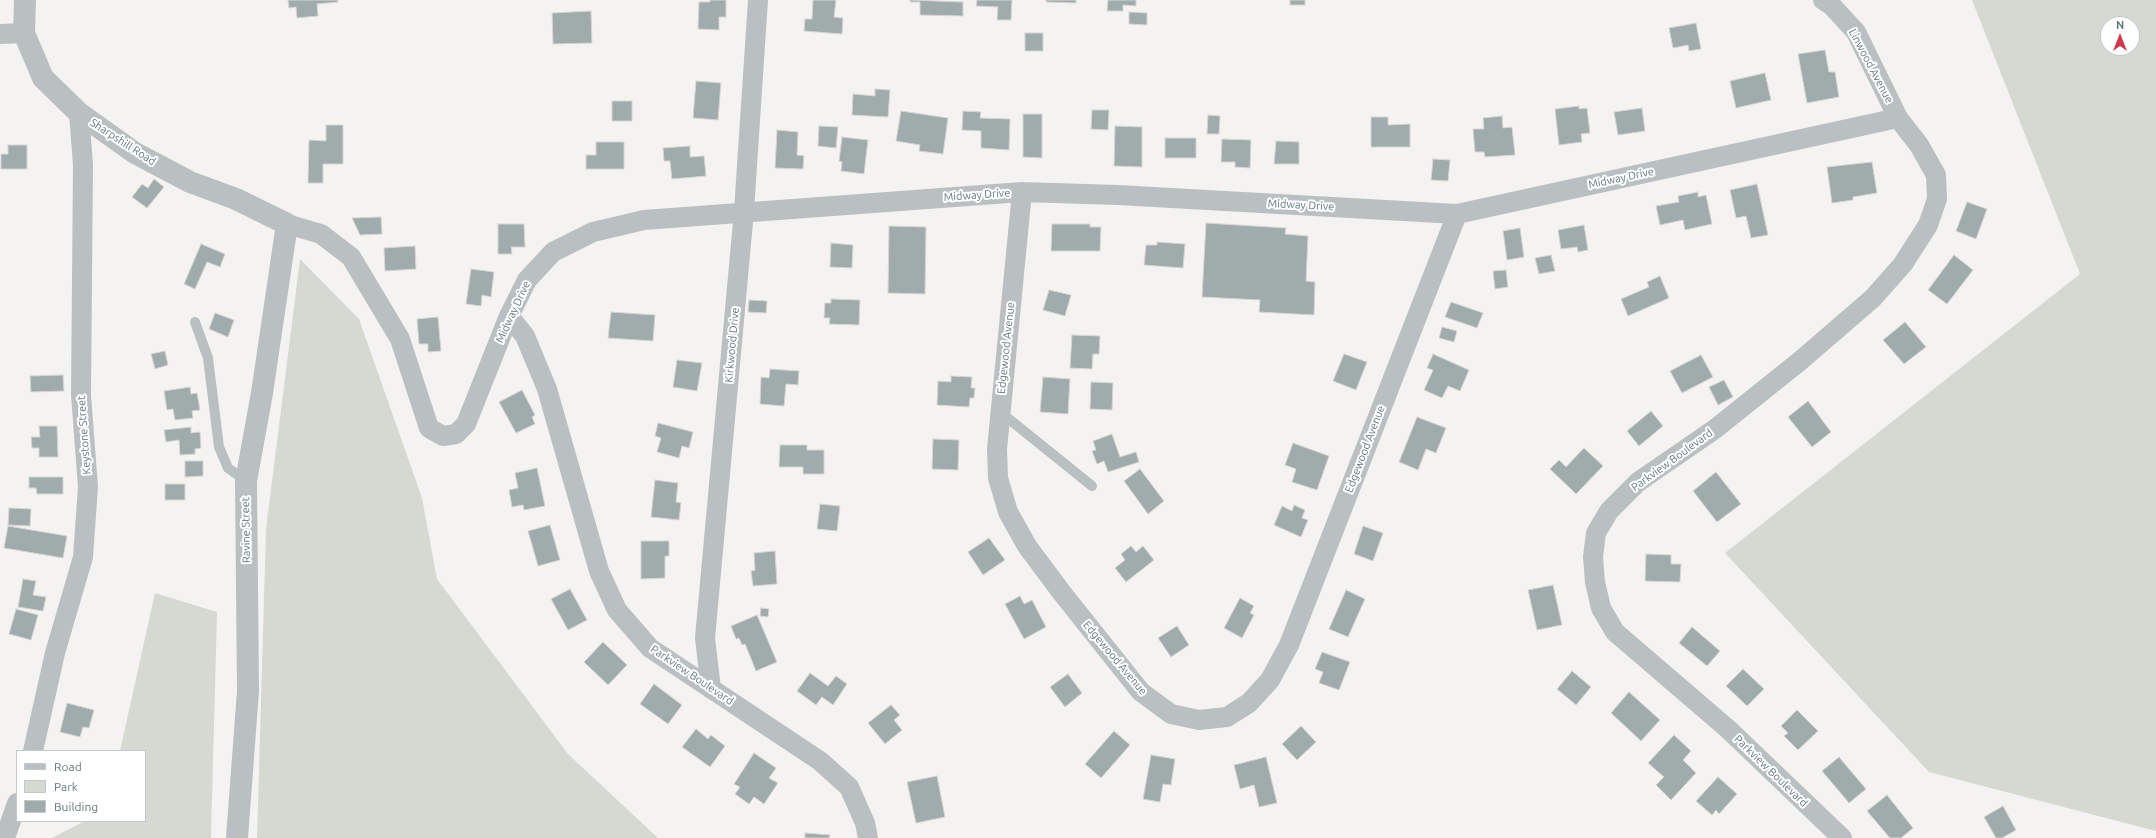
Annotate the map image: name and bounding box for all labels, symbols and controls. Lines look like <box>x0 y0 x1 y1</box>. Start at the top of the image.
north arrow <box>2100 16 2140 56</box>
text: N <box>2116 19 2124 31</box>
street label: Linwood Avenue <box>1846 27 1896 105</box>
street label: Sharpshill Road <box>88 116 158 168</box>
street label: Midway Drive <box>1587 165 1655 191</box>
street label: Midway Drive <box>943 186 1011 204</box>
street label: Midway Drive <box>1267 197 1335 213</box>
street label: Midway Drive <box>493 279 533 345</box>
street label: Edgewood Avenue <box>995 301 1017 395</box>
street label: Kirkwood Drive <box>722 307 742 383</box>
street label: Keystone Street <box>75 395 93 475</box>
street label: Edgewood Avenue <box>1342 404 1388 494</box>
street label: Parkview Boulevard <box>1629 426 1715 494</box>
street label: Ravine Street <box>239 497 253 563</box>
street label: Edgewood Avenue <box>1080 618 1150 698</box>
street label: Parkview Boulevard <box>648 642 736 708</box>
street label: Parkview Boulevard <box>1731 732 1811 810</box>
legend <box>16 750 146 822</box>
text: Road <box>54 760 82 773</box>
text: Park <box>54 780 78 793</box>
text: Building <box>54 800 98 813</box>

